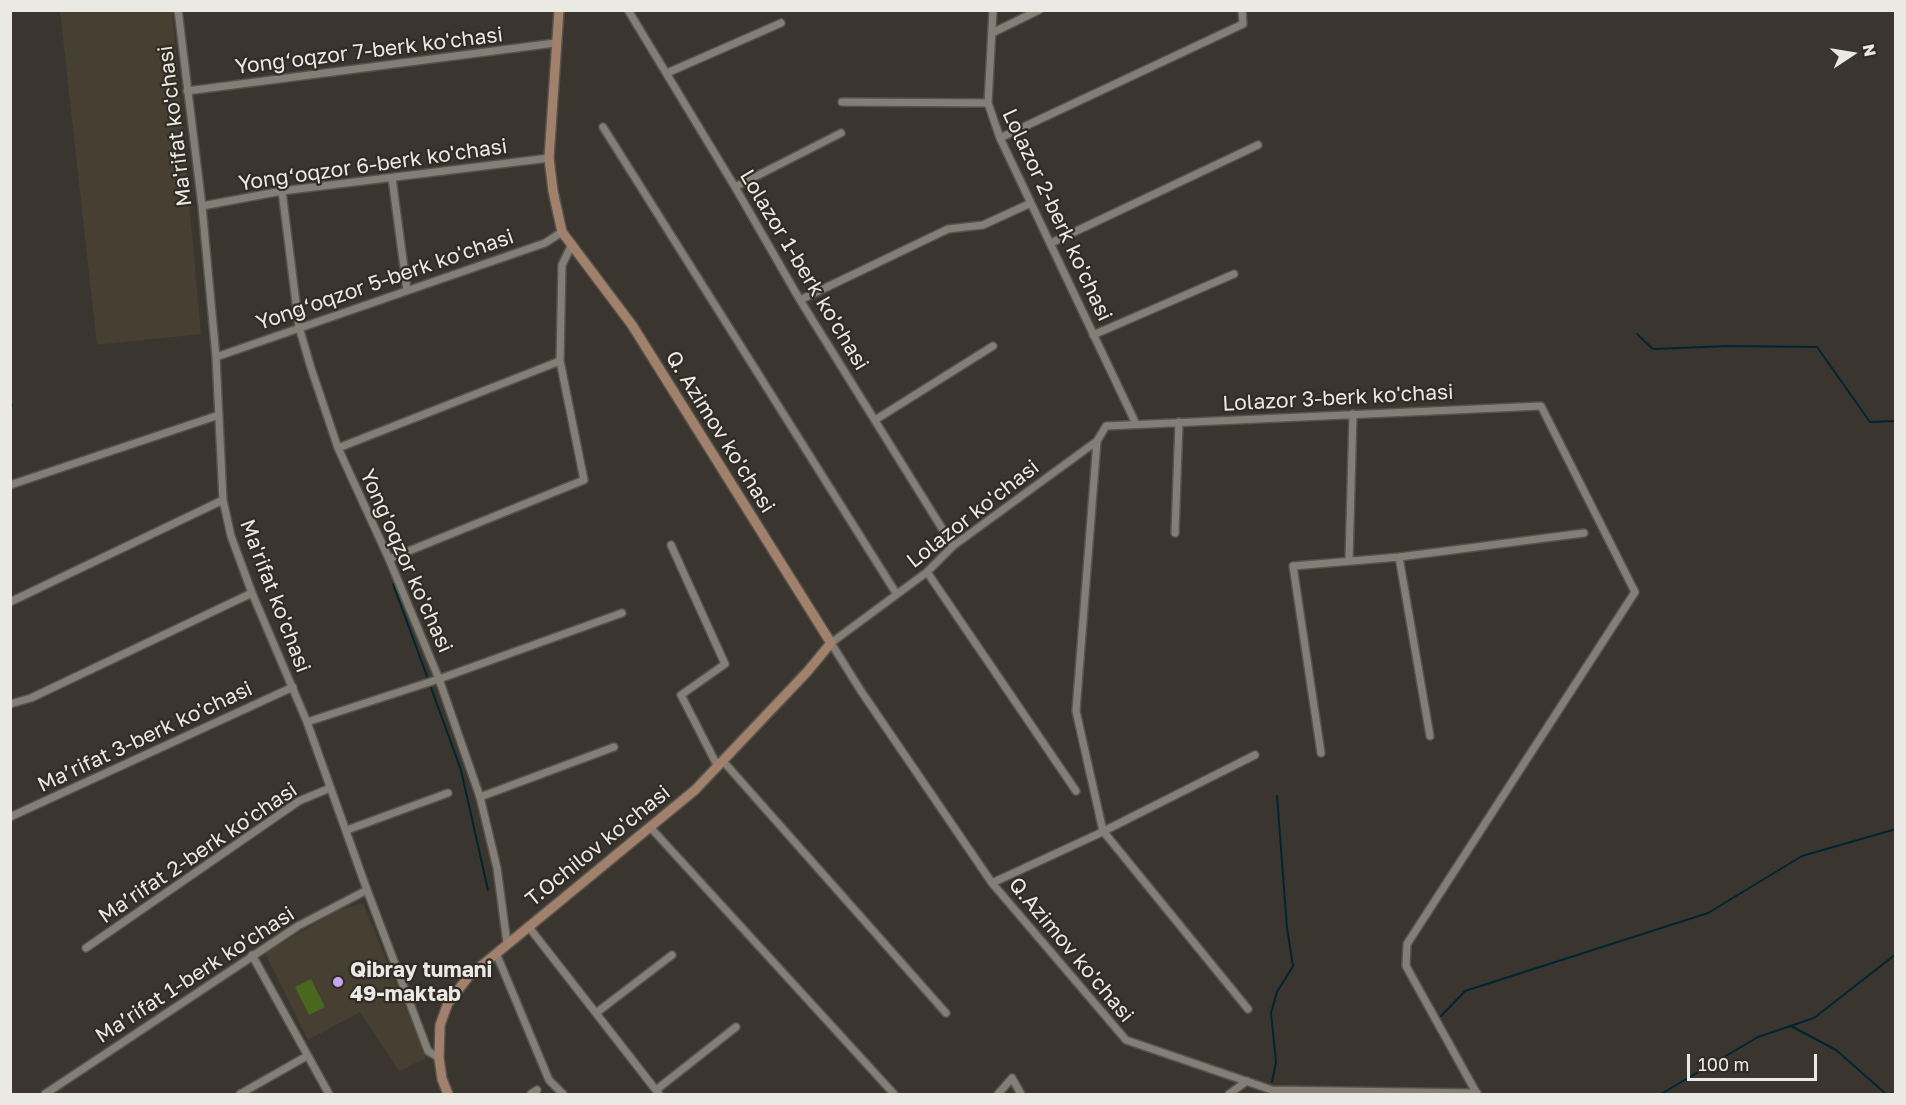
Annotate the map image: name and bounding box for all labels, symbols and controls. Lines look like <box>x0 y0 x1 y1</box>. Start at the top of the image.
street label: Yong‘oqzor 7-berk ko'chasi <box>234 22 504 80</box>
north arrow <box>1822 24 1882 84</box>
text: N <box>1859 42 1881 58</box>
street label: Ma'rifat ko'chasi <box>153 44 197 208</box>
street label: Lolazor 2-berk ko'chasi <box>997 105 1117 325</box>
street label: Yong‘oqzor 6-berk ko'chasi <box>237 134 509 196</box>
street label: Lolazor 1-berk ko'chasi <box>734 165 874 375</box>
street label: Yong‘oqzor 5-berk ko'chasi <box>253 224 517 336</box>
street label: Q. Azimov ko'chasi <box>660 346 780 518</box>
street label: Lolazor 3-berk ko'chasi <box>1222 379 1454 417</box>
street label: Lolazor ko'chasi <box>902 455 1044 573</box>
street label: Yong'oqzor ko'chasi <box>354 465 458 657</box>
street label: Ma'rifat ko'chasi <box>234 516 316 676</box>
street label: Ma’rifat 3-berk ko'chasi <box>34 676 256 798</box>
street label: Ma’rifat 2-berk ko'chasi <box>94 777 302 929</box>
street label: T.Ochilov ko'chasi <box>521 780 675 912</box>
street label: Q.Azimov ko'chasi <box>1003 872 1139 1028</box>
street label: Ma’rifat 1-berk ko'chasi <box>91 901 299 1049</box>
place label: Qibray tumani 49-maktab <box>350 957 492 1007</box>
marker: Qibray tumani 49-maktab <box>331 975 345 989</box>
scale bar <box>1690 1042 1820 1080</box>
text: 100 m <box>1698 1053 1749 1075</box>

